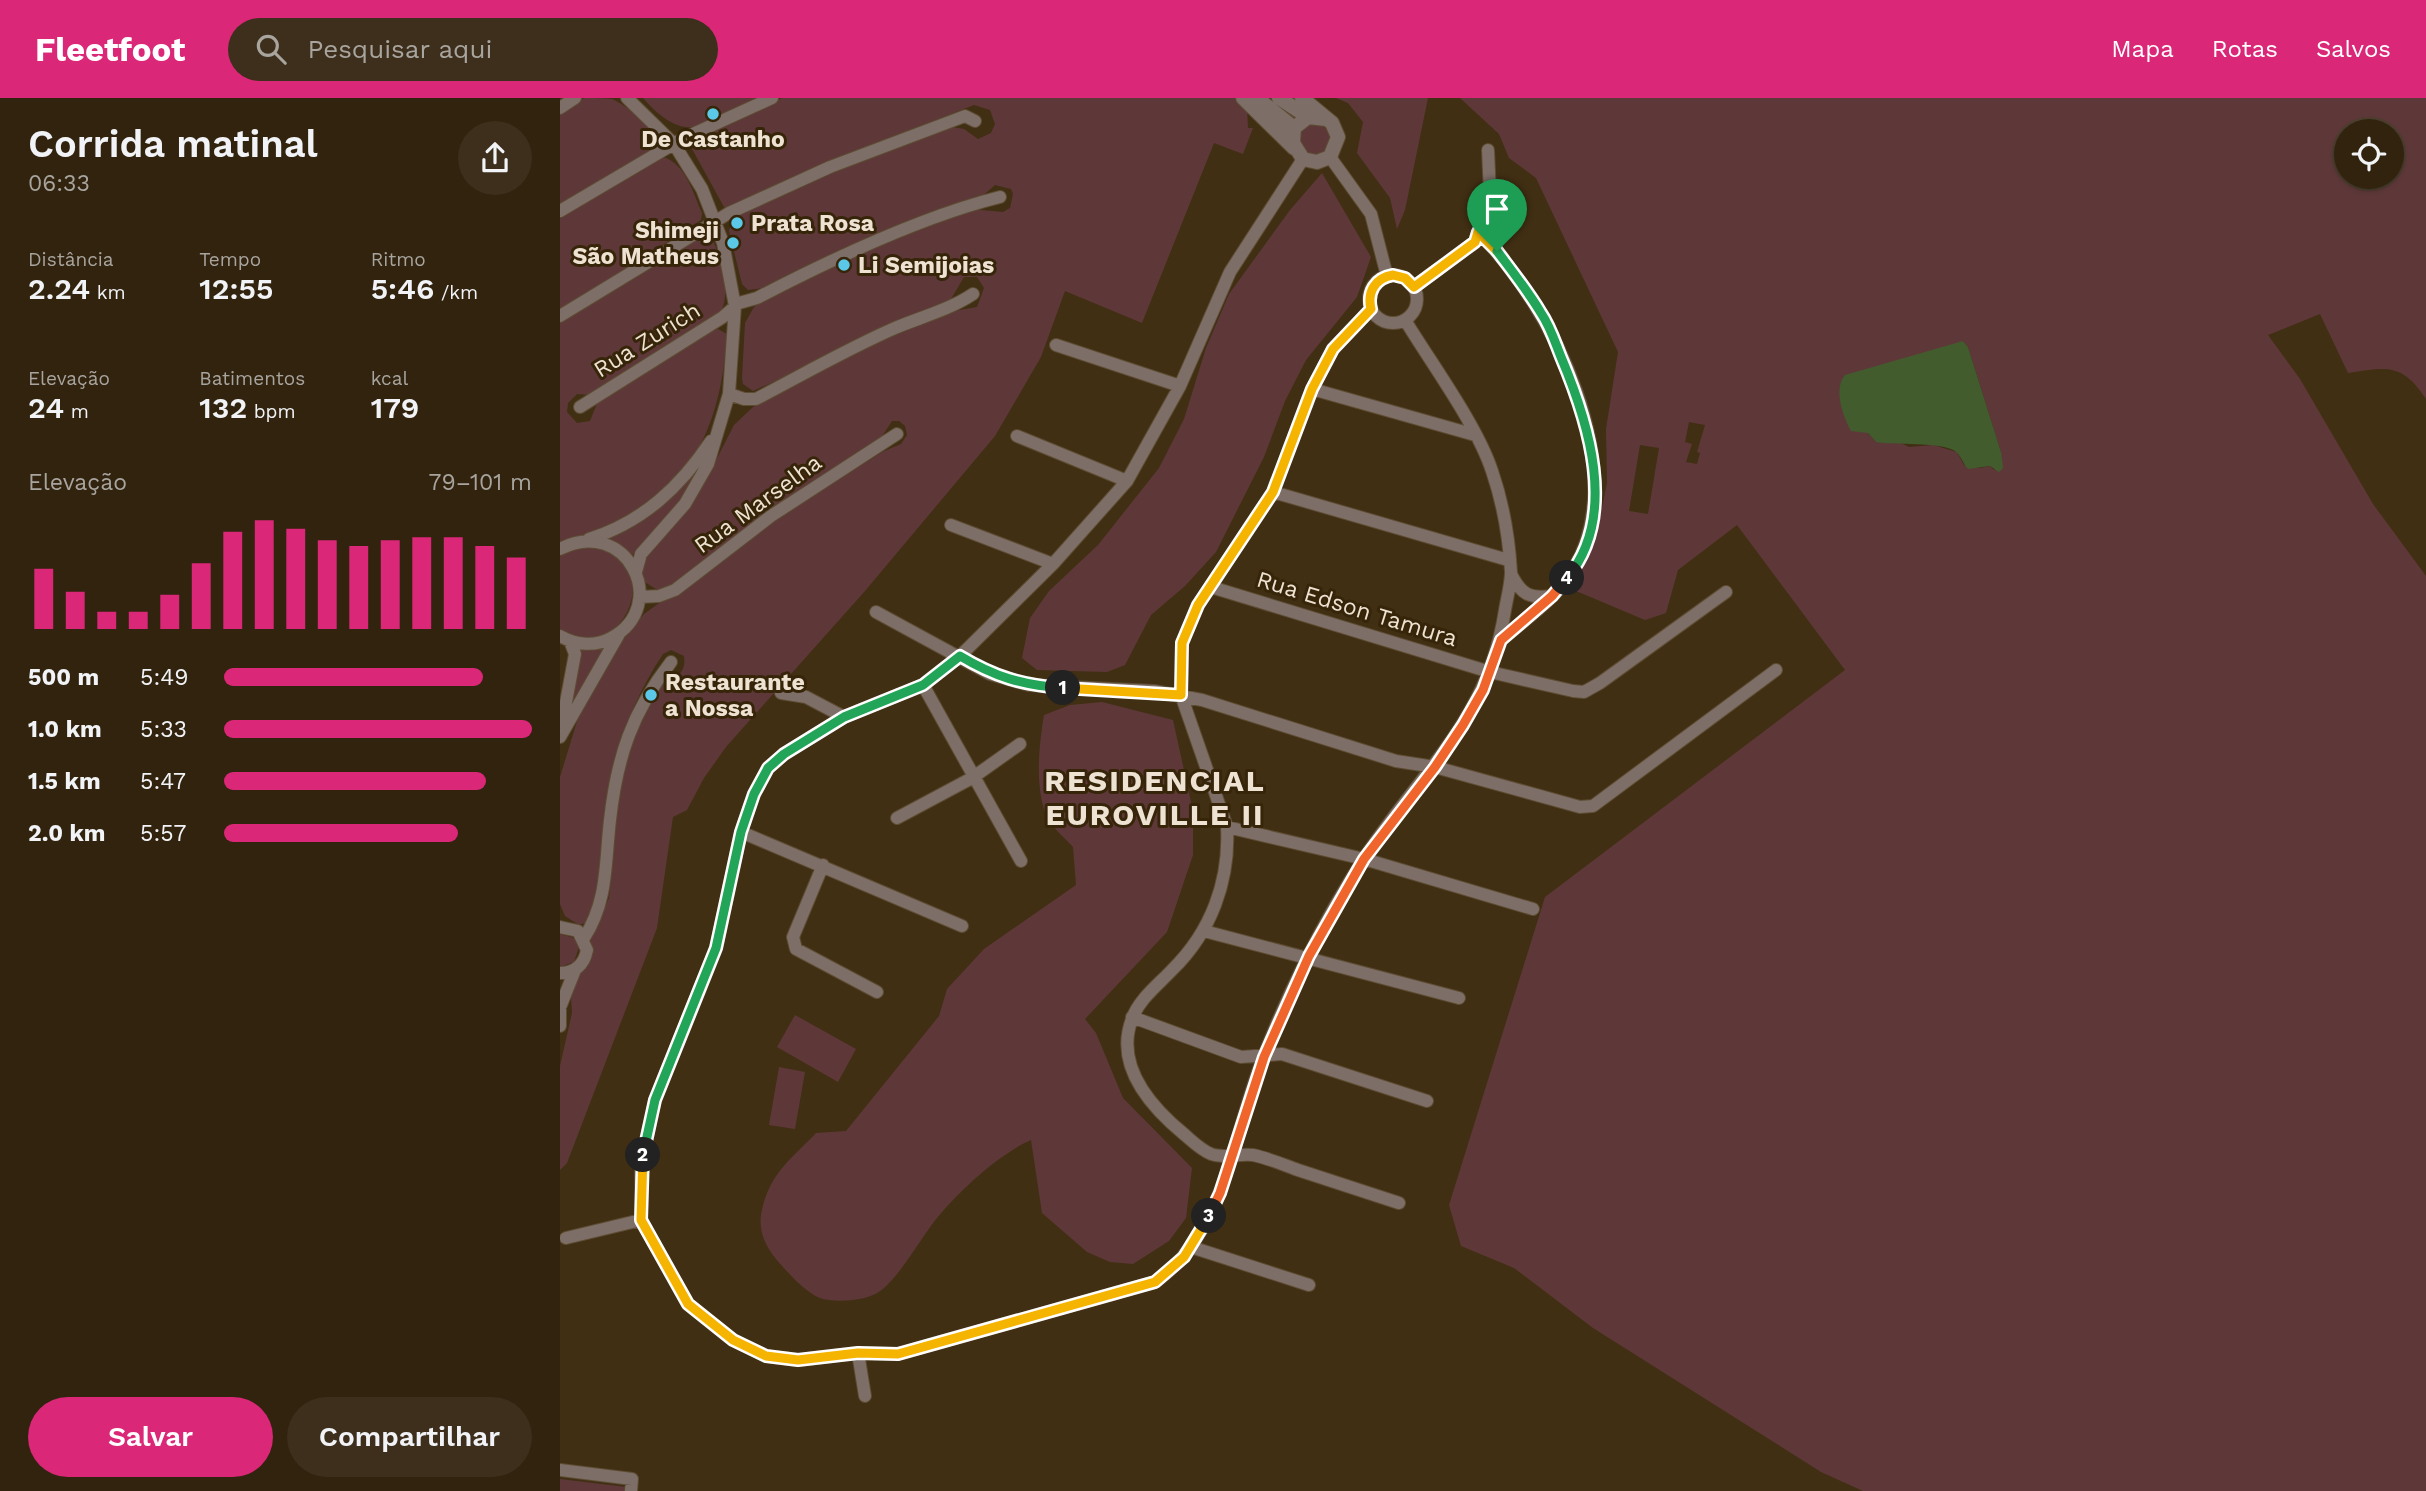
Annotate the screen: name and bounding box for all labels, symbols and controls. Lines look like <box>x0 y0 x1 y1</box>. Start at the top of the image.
search box <box>228 18 718 81</box>
text: Fleetfoot <box>35 30 186 69</box>
icon: search <box>252 30 290 68</box>
text: Pesquisar aqui <box>308 34 492 64</box>
text: Mapa <box>2111 35 2174 63</box>
text: Rotas <box>2212 35 2278 63</box>
text: Salvos <box>2316 35 2391 63</box>
marker: De Castanho <box>705 106 721 122</box>
map controls <box>2334 119 2404 189</box>
button: locate <box>2334 119 2404 189</box>
button: share <box>458 121 532 195</box>
text: Corrida matinal <box>28 122 318 166</box>
place label: De Castanho <box>641 126 785 153</box>
text: 06:33 <box>28 170 90 197</box>
pin <box>1467 179 1527 251</box>
icon: arrive <box>1478 190 1516 228</box>
place label: Prata Rosa <box>751 210 875 237</box>
marker: Prata Rosa <box>729 215 745 231</box>
place label: Shimeji São Matheus <box>573 217 719 270</box>
marker: Shimeji São Matheus <box>725 235 741 251</box>
text: Distância <box>28 248 114 271</box>
text: Tempo <box>199 248 261 271</box>
text: Ritmo <box>371 248 426 271</box>
place label: Li Semijoias <box>858 252 994 279</box>
marker: Li Semijoias <box>836 257 852 273</box>
text: 2.24 <box>28 271 90 306</box>
text: 12:55 <box>199 271 273 306</box>
text: 5:46 <box>371 271 435 306</box>
text: km <box>90 281 126 304</box>
text: /km <box>435 281 478 304</box>
street label: Rua Zurich <box>589 297 705 383</box>
text: Elevação <box>28 367 110 390</box>
text: Batimentos <box>199 367 305 390</box>
text: kcal <box>371 367 408 390</box>
text: 24 <box>28 390 64 425</box>
text: 132 <box>199 390 247 425</box>
text: 179 <box>371 390 419 425</box>
text: m <box>64 400 89 423</box>
text: bpm <box>247 400 296 423</box>
street label: Rua Marselha <box>689 449 827 559</box>
text: Elevação <box>28 469 127 496</box>
text: 79–101 m <box>429 469 532 496</box>
pin: 4 <box>1550 560 1584 596</box>
street label: Rua Edson Tamura <box>1253 566 1461 652</box>
text: 4 <box>1560 566 1573 589</box>
text: 500 m <box>28 664 99 691</box>
text: 5:49 <box>140 664 188 691</box>
place label: Restaurante a Nossa <box>665 669 805 722</box>
pin: 1 <box>1046 670 1080 706</box>
text: 1 <box>1058 676 1067 699</box>
marker: Restaurante a Nossa <box>643 687 659 703</box>
text: 1.0 km <box>28 716 102 743</box>
text: 5:33 <box>140 716 187 743</box>
district label: RESIDENCIAL EUROVILLE II <box>1044 763 1266 832</box>
text: 1.5 km <box>28 768 101 795</box>
text: 5:47 <box>140 768 186 795</box>
text: 2.0 km <box>28 820 106 847</box>
text: 5:57 <box>140 820 186 847</box>
pin: 2 <box>626 1138 660 1172</box>
text: 2 <box>637 1143 648 1166</box>
pin: 3 <box>1192 1198 1226 1234</box>
text: 3 <box>1203 1204 1214 1227</box>
button: Salvar <box>28 1397 273 1477</box>
button: Compartilhar <box>287 1397 532 1477</box>

